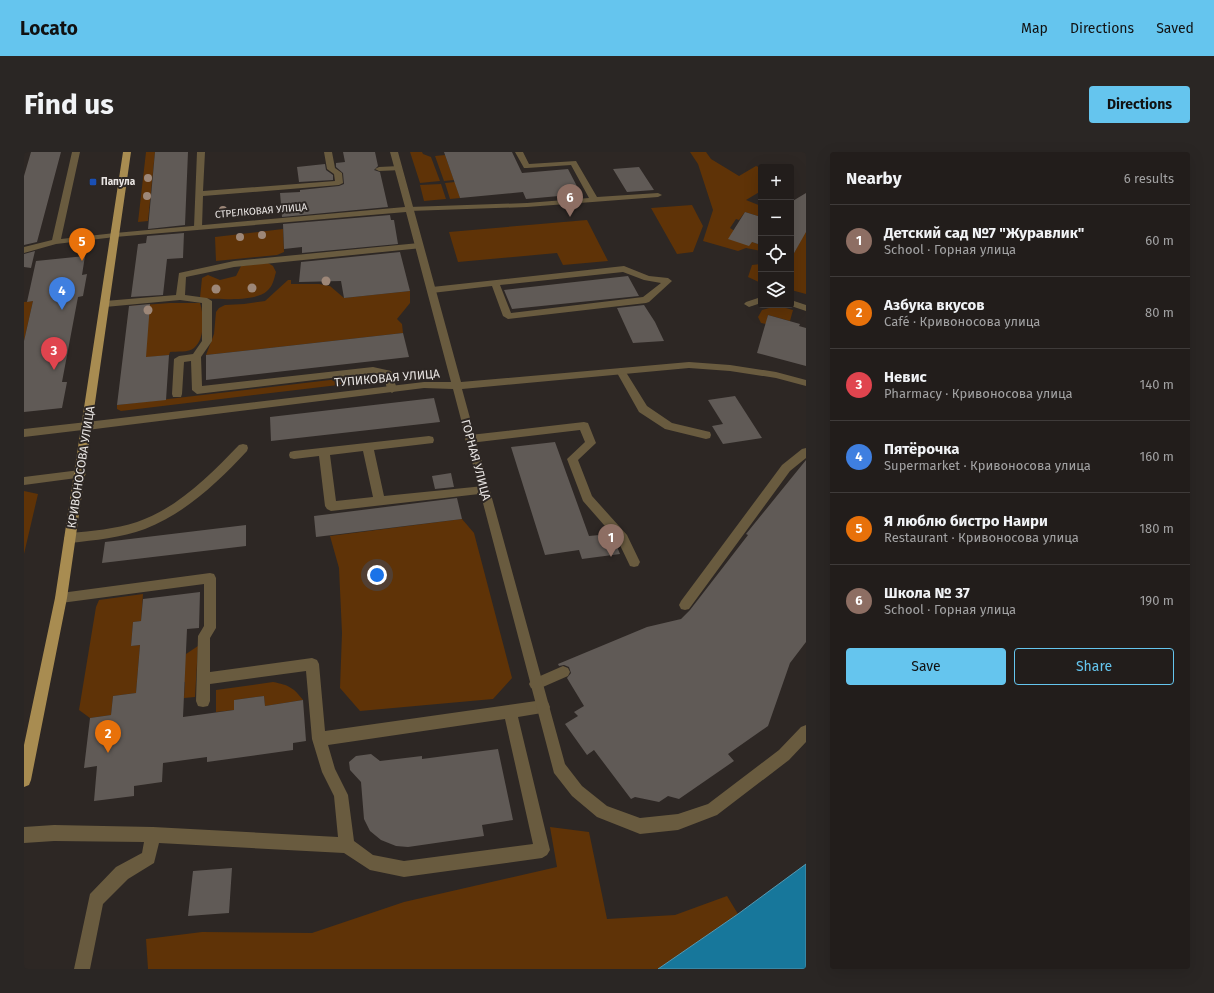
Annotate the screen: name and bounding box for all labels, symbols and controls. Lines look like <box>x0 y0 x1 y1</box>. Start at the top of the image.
text: Locato <box>20 17 78 40</box>
text: Map <box>1021 20 1048 37</box>
text: Directions <box>1070 20 1134 37</box>
text: Saved <box>1156 20 1194 37</box>
button: Directions <box>1089 86 1190 123</box>
text: Find us <box>24 88 114 121</box>
map controls <box>758 164 794 308</box>
button: + <box>758 164 794 200</box>
text: Nearby <box>846 168 901 189</box>
text: 6 results <box>1124 171 1174 186</box>
place label: Папула <box>101 176 136 188</box>
marker: Папула <box>88 177 98 187</box>
pin: 6 <box>557 184 583 217</box>
button: − <box>758 200 794 236</box>
street label: СТРЕЛКОВАЯ УЛИЦА <box>214 201 308 221</box>
text: Детский сад №7 "Журавлик" <box>884 224 1084 242</box>
pin: 5 <box>69 228 95 261</box>
text: 1 <box>856 233 862 248</box>
text: 60 m <box>1145 233 1174 248</box>
button: locate <box>758 236 794 272</box>
text: School · Горная улица <box>884 242 1016 257</box>
button: layers <box>758 272 794 308</box>
pin: 4 <box>49 277 75 310</box>
text: Азбука вкусов <box>884 296 985 314</box>
text: 2 <box>856 305 862 320</box>
text: 80 m <box>1145 305 1174 320</box>
text: Café · Кривоносова улица <box>884 314 1040 329</box>
pin: 3 <box>41 337 67 370</box>
street label: ТУПИКОВАЯ УЛИЦА <box>334 366 440 390</box>
text: Невис <box>884 368 927 386</box>
text: 3 <box>856 377 862 392</box>
text: 140 m <box>1140 377 1174 392</box>
text: Pharmacy · Кривоносова улица <box>884 386 1073 401</box>
street label: КРИВОНОСОВА УЛИЦА <box>64 405 98 529</box>
street label: ГОРНАЯ УЛИЦА <box>458 418 494 502</box>
text: Пятёрочка <box>884 440 960 458</box>
text: 4 <box>855 449 863 464</box>
text: 160 m <box>1140 449 1174 464</box>
text: Supermarket · Кривоносова улица <box>884 458 1091 473</box>
text: Я люблю бистро Наири <box>884 512 1048 530</box>
text: 5 <box>856 521 862 536</box>
text: 180 m <box>1139 521 1174 536</box>
pin: 1 <box>598 524 624 557</box>
text: Restaurant · Кривоносова улица <box>884 530 1079 545</box>
your location <box>367 565 387 585</box>
text: Школа № 37 <box>884 584 970 602</box>
text: 6 <box>855 593 863 608</box>
text: 190 m <box>1140 593 1174 608</box>
text: School · Горная улица <box>884 602 1016 617</box>
button: Save <box>846 648 1006 685</box>
button: Share <box>1014 648 1174 685</box>
pin: 2 <box>95 720 121 753</box>

